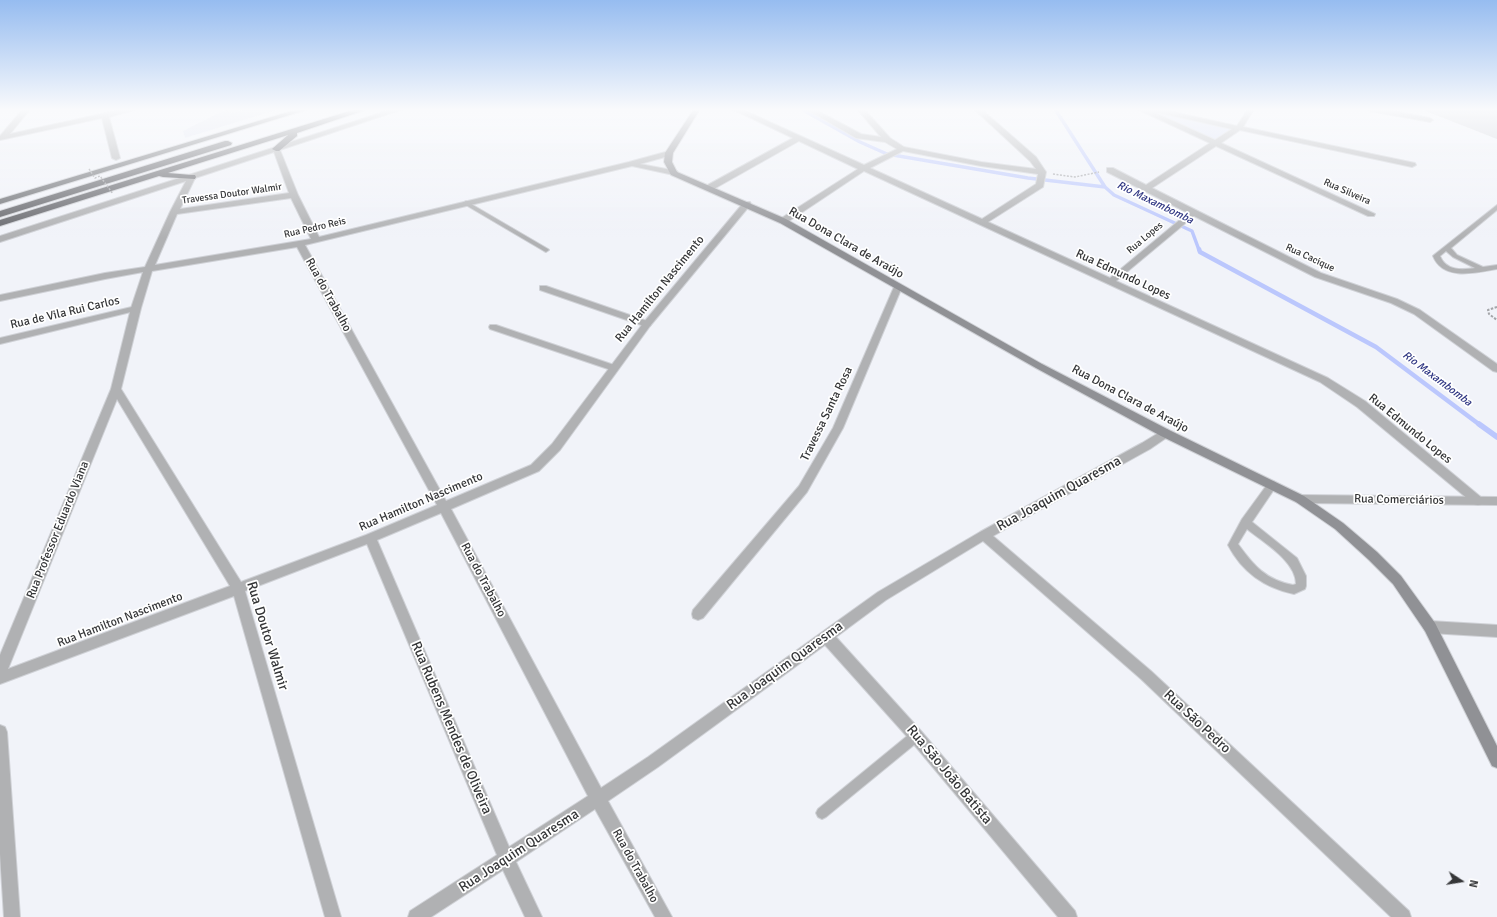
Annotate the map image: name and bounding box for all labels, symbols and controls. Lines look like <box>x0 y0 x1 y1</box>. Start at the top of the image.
street label: Rua Silveira <box>1322 176 1372 208</box>
water label: Rio Maxambomba <box>1115 179 1195 227</box>
street label: Travessa Doutor Walmir <box>181 181 283 207</box>
street label: Rua Dona Clara de Araújo <box>786 204 906 282</box>
street label: Rua Pedro Reis <box>283 215 347 241</box>
street label: Rua Lopes <box>1125 219 1165 257</box>
street label: Rua Hamilton Nascimento <box>613 233 707 345</box>
street label: Rua Cacique <box>1284 241 1336 275</box>
street label: Rua Edmundo Lopes <box>1073 247 1173 303</box>
street label: Rua do Trabalho <box>302 256 354 334</box>
street label: Rua de Vila Rui Carlos <box>9 293 121 333</box>
water label: Rio Maxambomba <box>1400 349 1474 409</box>
street label: Rua Dona Clara de Araújo <box>1069 362 1191 436</box>
street label: Travessa Santa Rosa <box>798 365 856 463</box>
street label: Rua Edmundo Lopes <box>1365 391 1455 467</box>
street label: Rua Joaquim Quaresma <box>994 453 1124 535</box>
street label: Rua Professor Eduardo Viana <box>24 459 92 601</box>
street label: Rua Hamilton Nascimento <box>357 469 485 535</box>
street label: Rua Comerciários <box>1354 492 1444 508</box>
street label: Rua do Trabalho <box>457 540 509 620</box>
street label: Rua Doutor Walmir <box>242 580 292 692</box>
street label: Rua Hamilton Nascimento <box>55 589 185 651</box>
street label: Rua Joaquim Quaresma <box>724 618 846 714</box>
street label: Rua Rubens Mendes de Oliveira <box>407 639 495 817</box>
street label: Rua São Pedro <box>1160 687 1234 757</box>
street label: Rua São João Batista <box>903 722 995 828</box>
street label: Rua Joaquim Quaresma <box>456 806 582 896</box>
street label: Rua do Trabalho <box>609 827 661 905</box>
north arrow <box>1441 861 1481 901</box>
text: N <box>1466 879 1480 889</box>

